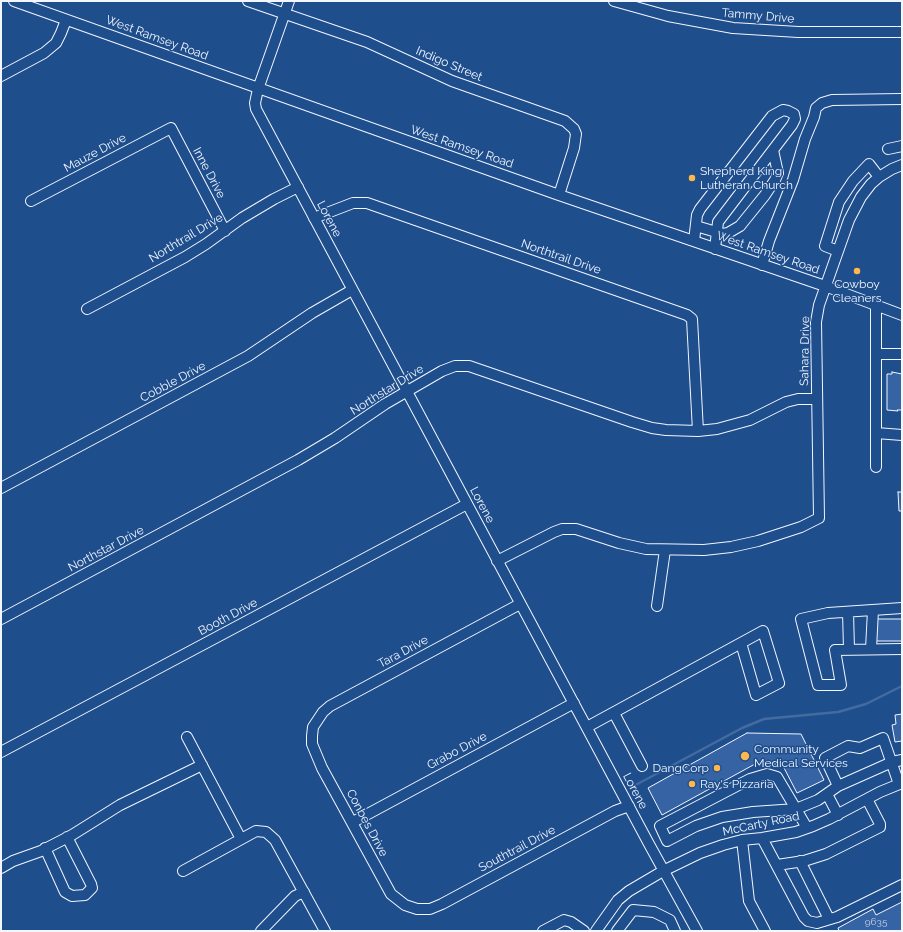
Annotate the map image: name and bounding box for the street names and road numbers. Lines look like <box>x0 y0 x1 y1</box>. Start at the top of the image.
street label: Tammy Drive <box>721 6 795 26</box>
street label: West Ramsey Road <box>104 13 210 63</box>
street label: Indigo Street <box>414 44 484 84</box>
street label: West Ramsey Road <box>409 123 515 171</box>
street label: Mauze Drive <box>61 131 129 175</box>
street label: Inne Drive <box>190 145 228 201</box>
street label: Lorene <box>313 198 345 240</box>
street label: Northtrail Drive <box>146 210 226 266</box>
street label: West Ramsey Road <box>715 229 821 277</box>
street label: Northtrail Drive <box>519 237 603 277</box>
street label: Sahara Drive <box>797 316 813 386</box>
street label: Cobble Drive <box>138 359 208 405</box>
street label: Northstar Drive <box>348 362 426 418</box>
street label: Lorene <box>466 484 498 526</box>
street label: Northstar Drive <box>66 523 146 575</box>
street label: Booth Drive <box>196 595 260 639</box>
street label: Tara Drive <box>375 633 431 671</box>
street label: Grabo Drive <box>425 729 489 773</box>
street label: Lorene <box>619 770 651 812</box>
street label: Conbes Drive <box>343 787 391 859</box>
street label: McCarty Road <box>721 809 801 839</box>
street label: Southtrail Drive <box>476 823 558 875</box>

